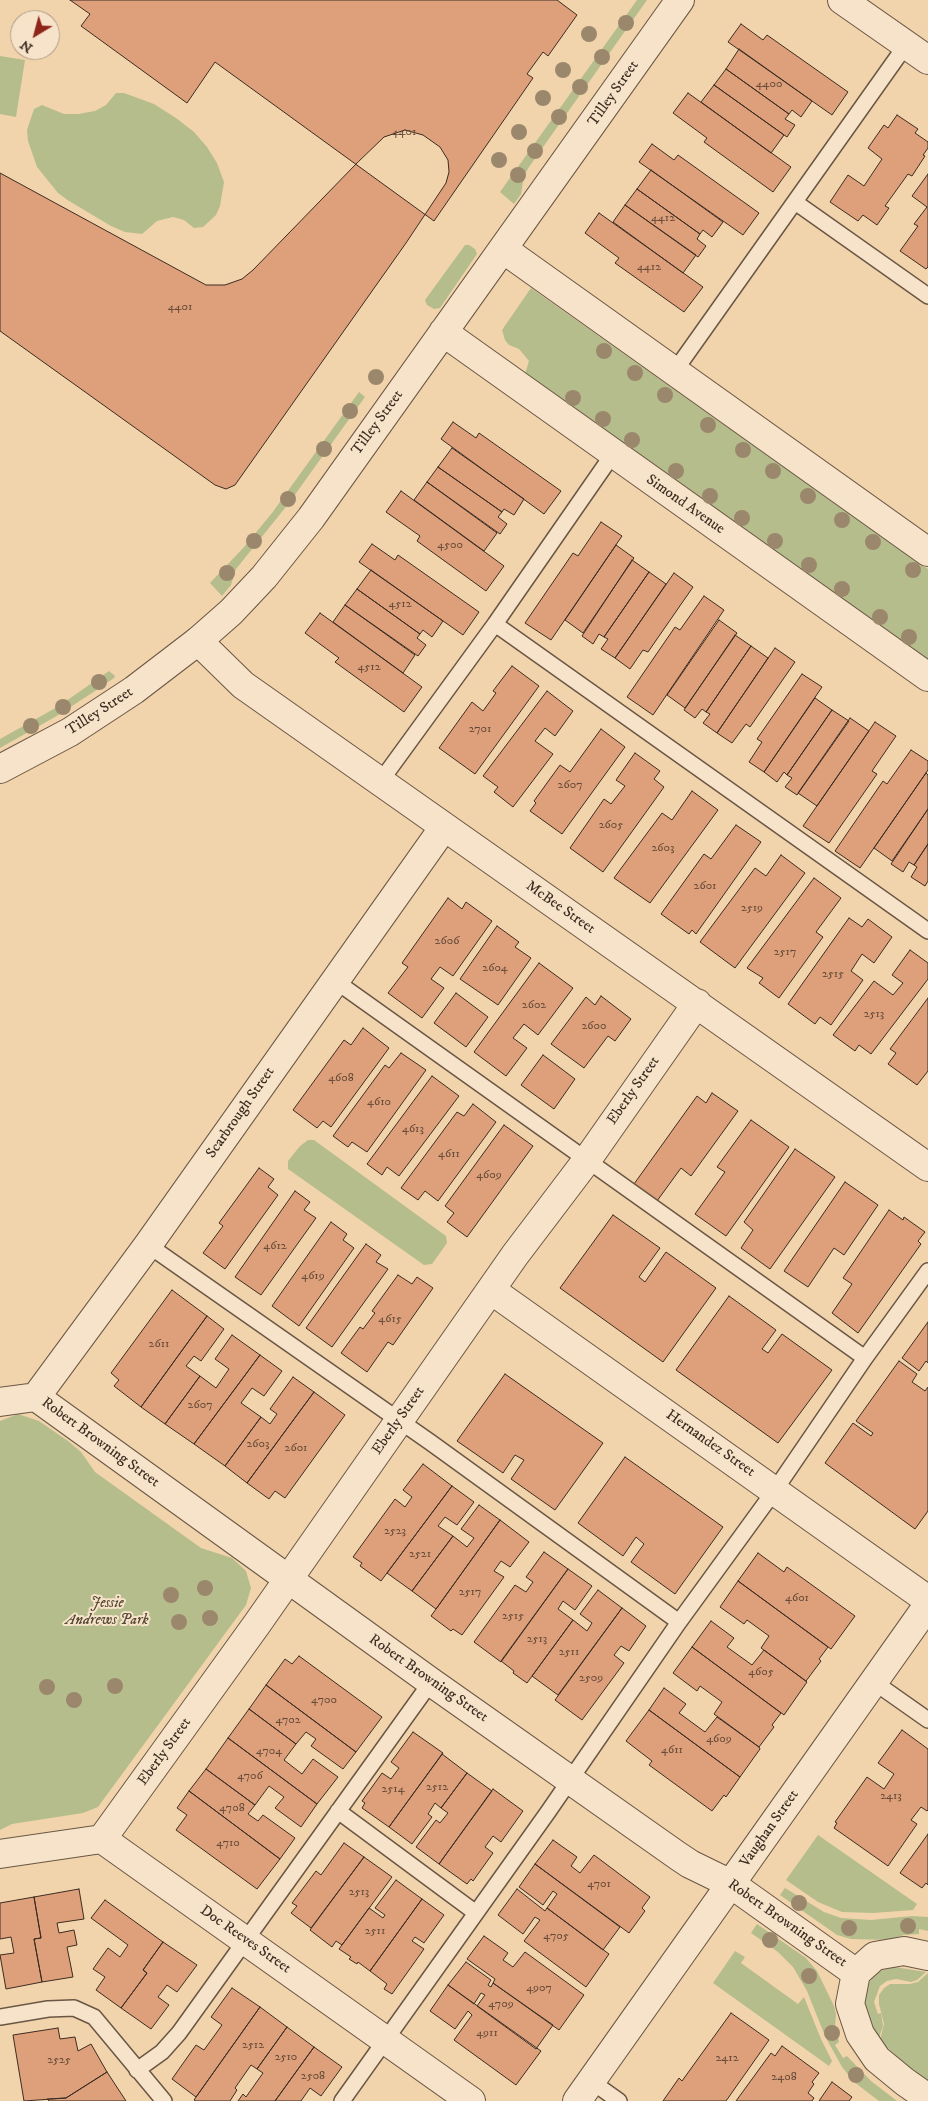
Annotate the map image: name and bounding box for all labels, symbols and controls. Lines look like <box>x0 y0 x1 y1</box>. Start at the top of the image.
north arrow <box>10 10 60 60</box>
text: N <box>17 36 37 57</box>
street label: Tilley Street <box>585 58 643 130</box>
house number: 4400 <box>756 78 782 92</box>
house number: 4401 <box>392 126 416 140</box>
house number: 4412 <box>651 212 675 226</box>
house number: 4412 <box>637 261 661 275</box>
house number: 4401 <box>168 301 192 315</box>
street label: Tilley Street <box>348 387 408 459</box>
street label: Simond Avenue <box>642 471 728 539</box>
house number: 4500 <box>437 539 463 553</box>
house number: 4512 <box>388 598 412 612</box>
house number: 4512 <box>357 661 381 675</box>
street label: Tilley Street <box>63 684 137 740</box>
house number: 2701 <box>469 723 491 737</box>
house number: 2607 <box>558 779 582 793</box>
house number: 2605 <box>599 819 623 833</box>
house number: 2603 <box>651 842 675 856</box>
street label: McBee Street <box>522 878 598 938</box>
house number: 2601 <box>694 880 716 894</box>
house number: 2519 <box>741 902 763 916</box>
house number: 2606 <box>435 935 459 949</box>
house number: 2517 <box>774 946 796 960</box>
house number: 2604 <box>482 962 508 976</box>
house number: 2515 <box>822 968 844 982</box>
house number: 2602 <box>522 999 546 1013</box>
house number: 2513 <box>864 1008 884 1022</box>
house number: 2600 <box>581 1020 607 1034</box>
street label: Eberly Street <box>604 1053 664 1129</box>
street label: Scarbrough Street <box>203 1064 279 1162</box>
house number: 4608 <box>328 1072 354 1086</box>
house number: 4610 <box>367 1096 391 1110</box>
house number: 4613 <box>402 1123 424 1137</box>
house number: 4611 <box>438 1148 460 1162</box>
house number: 4609 <box>476 1169 502 1183</box>
house number: 4612 <box>263 1240 287 1254</box>
house number: 4619 <box>301 1270 325 1284</box>
house number: 4615 <box>378 1313 402 1327</box>
house number: 2611 <box>149 1338 169 1352</box>
street label: Eberly Street <box>369 1383 429 1459</box>
street label: Robert Browning Street <box>38 1394 162 1492</box>
house number: 2607 <box>188 1399 212 1413</box>
street label: Hernandez Street <box>662 1406 758 1482</box>
house number: 2603 <box>246 1438 270 1452</box>
house number: 2601 <box>285 1442 307 1456</box>
house number: 2523 <box>384 1525 406 1539</box>
house number: 2521 <box>409 1548 431 1562</box>
house number: 2517 <box>459 1586 481 1600</box>
house number: 4601 <box>785 1592 809 1606</box>
park label: Jessie Andrews Park <box>65 1595 149 1630</box>
house number: 2515 <box>502 1610 524 1624</box>
street label: Robert Browning Street <box>365 1631 491 1727</box>
house number: 2513 <box>527 1633 547 1647</box>
house number: 2511 <box>559 1646 579 1660</box>
house number: 4605 <box>748 1666 774 1680</box>
house number: 2509 <box>579 1672 603 1686</box>
house number: 4700 <box>311 1694 337 1708</box>
house number: 4702 <box>275 1714 301 1728</box>
street label: Eberly Street <box>134 1715 196 1789</box>
house number: 4609 <box>706 1733 732 1747</box>
house number: 4611 <box>661 1744 683 1758</box>
house number: 4704 <box>256 1745 282 1759</box>
house number: 4706 <box>237 1770 263 1784</box>
house number: 2512 <box>426 1781 448 1795</box>
house number: 2514 <box>381 1783 405 1797</box>
street label: Vaughan Street <box>737 1787 803 1871</box>
house number: 2413 <box>880 1790 902 1804</box>
house number: 4708 <box>219 1802 245 1816</box>
house number: 4710 <box>216 1837 240 1851</box>
street label: Robert Browning Street <box>724 1876 850 1972</box>
house number: 4701 <box>587 1878 611 1892</box>
house number: 2513 <box>349 1886 369 1900</box>
street label: Doc Reeves Street <box>196 1902 294 1978</box>
house number: 2511 <box>365 1925 385 1939</box>
house number: 4705 <box>543 1930 569 1944</box>
house number: 4907 <box>526 1982 552 1996</box>
house number: 4709 <box>488 1998 514 2012</box>
house number: 4911 <box>476 2027 498 2041</box>
house number: 2512 <box>242 2039 264 2053</box>
house number: 2510 <box>275 2051 297 2065</box>
house number: 2412 <box>715 2052 739 2066</box>
house number: 2525 <box>47 2054 71 2068</box>
house number: 2508 <box>301 2070 325 2084</box>
house number: 2408 <box>771 2071 797 2085</box>

